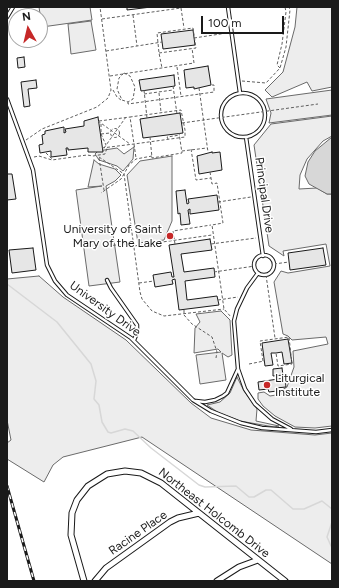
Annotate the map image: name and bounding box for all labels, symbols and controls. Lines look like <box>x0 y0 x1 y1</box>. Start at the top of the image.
north arrow <box>8 8 48 48</box>
scale bar <box>203 8 286 34</box>
text: N <box>21 10 32 24</box>
text: 100 m <box>208 16 242 30</box>
street label: Principal Drive <box>252 156 276 234</box>
place label: University of Saint Mary of the Lake <box>63 222 162 250</box>
marker: University of Saint Mary of the Lake <box>165 231 175 241</box>
street label: University Drive <box>67 278 143 340</box>
place label: Liturgical Institute <box>275 371 324 399</box>
marker: Liturgical Institute <box>262 380 272 390</box>
street label: Northeast Holcomb Drive <box>155 465 273 561</box>
street label: Racine Place <box>106 508 170 558</box>

